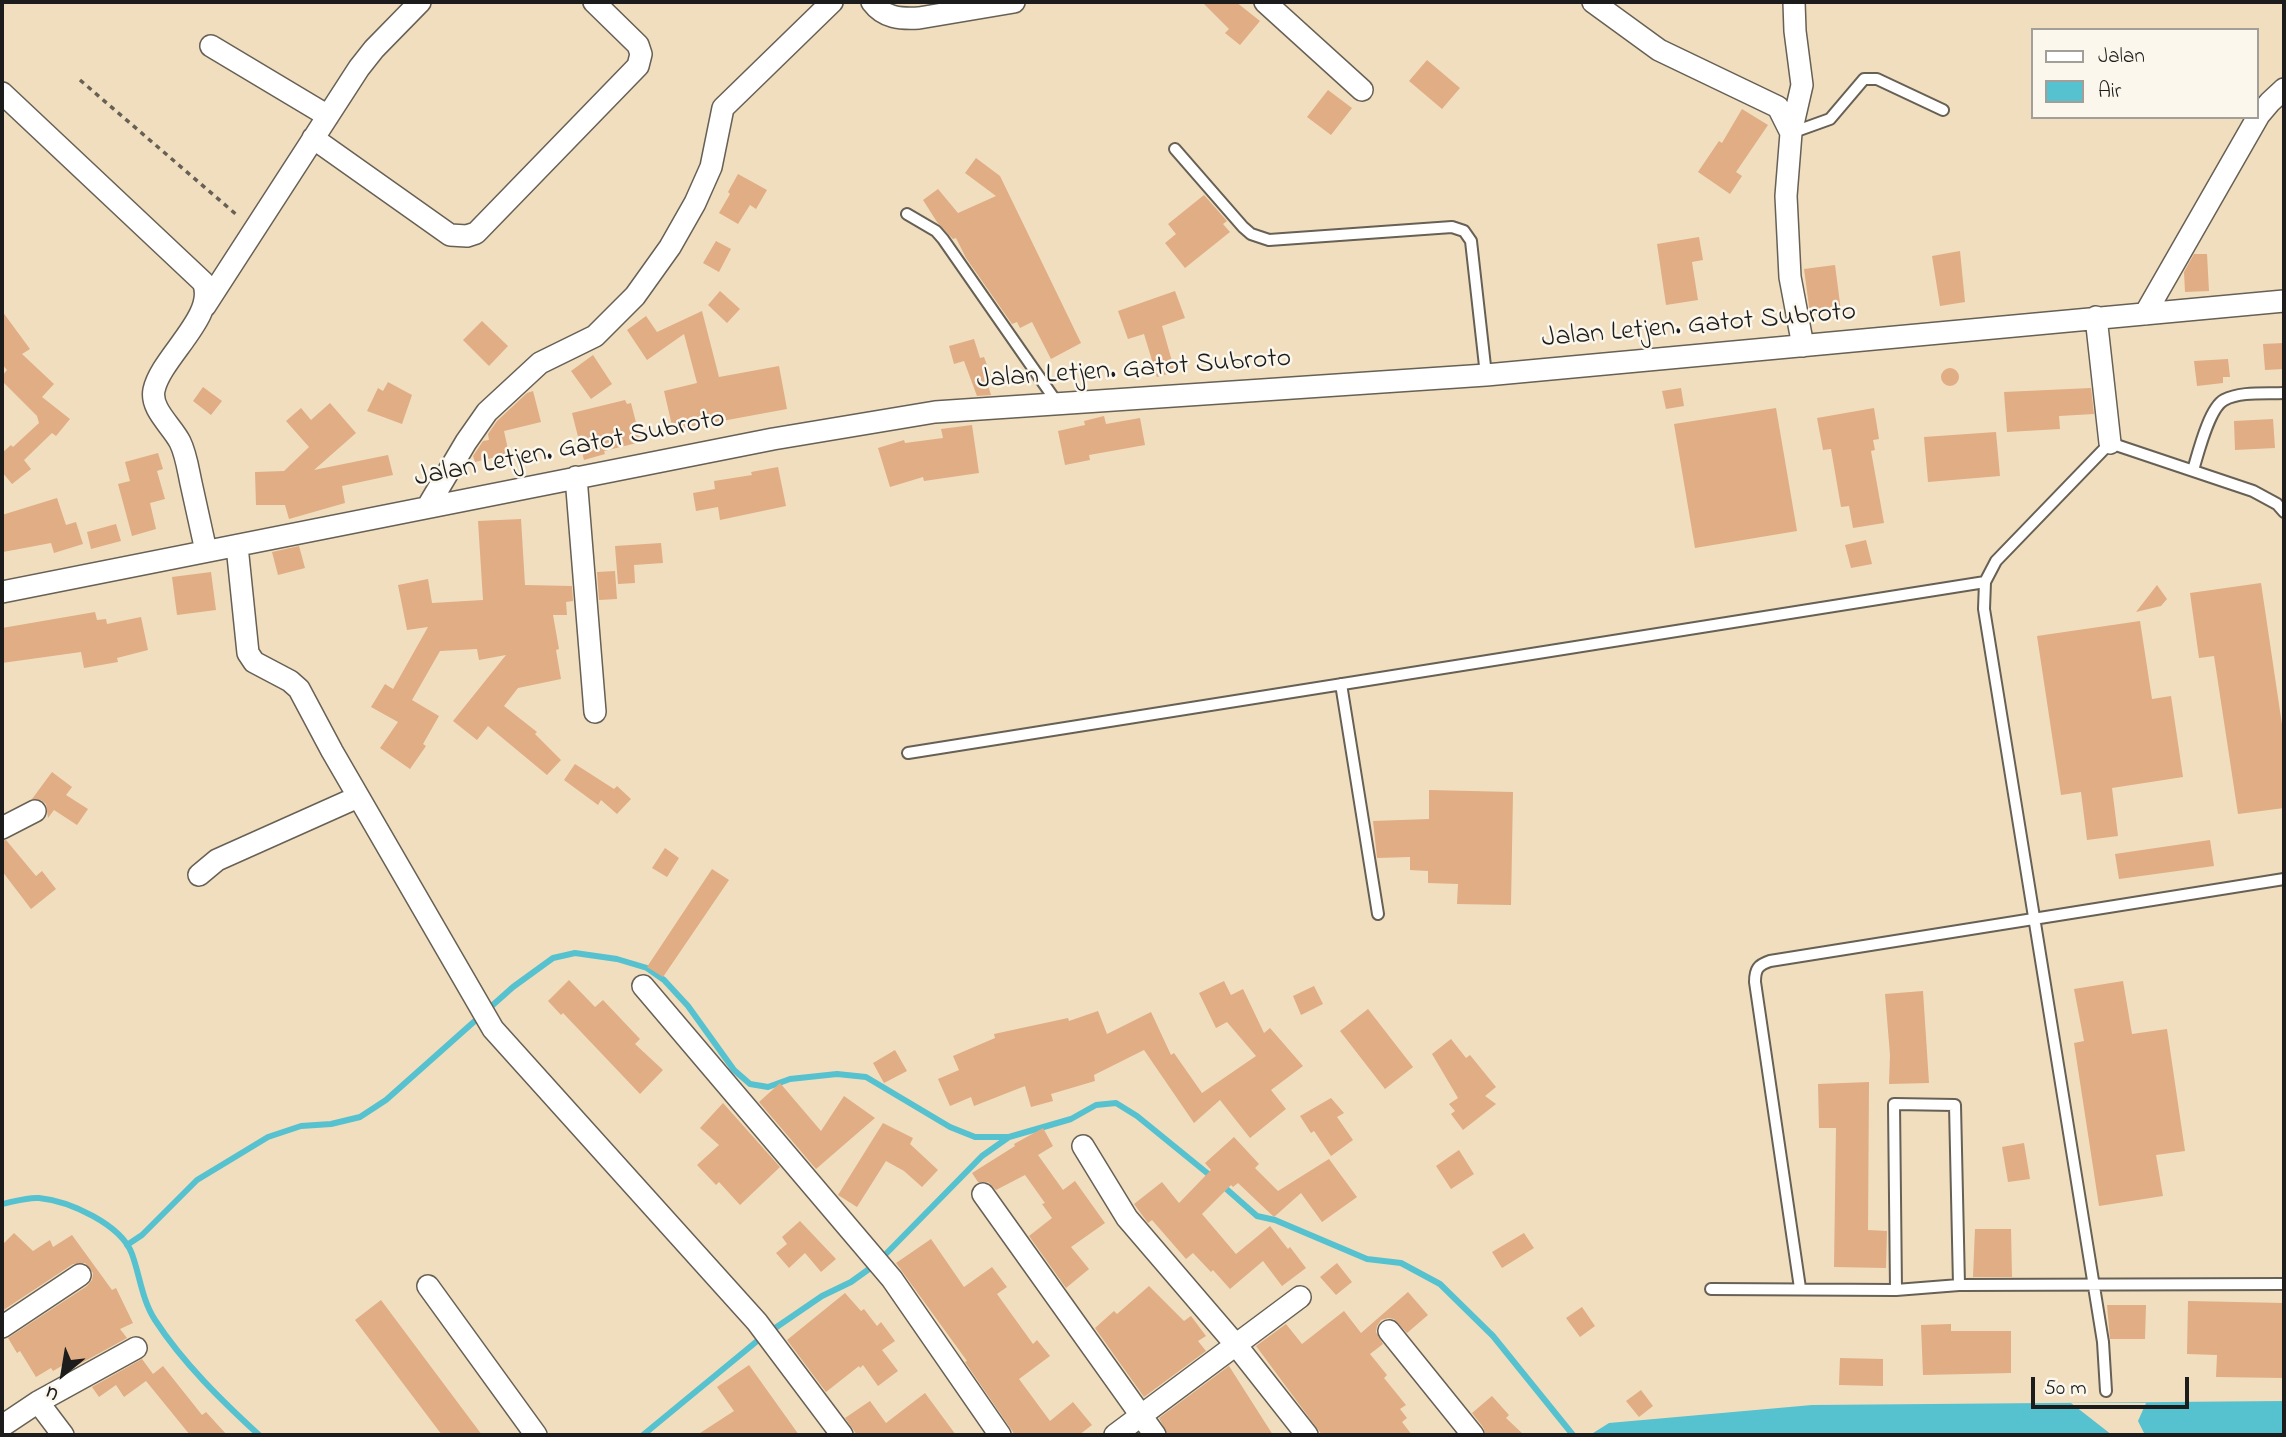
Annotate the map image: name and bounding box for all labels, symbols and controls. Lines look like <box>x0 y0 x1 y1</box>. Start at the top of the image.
legend <box>2030 28 2258 119</box>
text: Jalan <box>2098 42 2145 72</box>
text: Air <box>2098 77 2121 107</box>
street label: Jalan Letjen. Gatot Subroto <box>1540 297 1858 357</box>
street label: Jalan Letjen. Gatot Subroto <box>976 343 1292 399</box>
street label: Jalan Letjen. Gatot Subroto <box>412 403 728 497</box>
north arrow <box>28 1339 98 1409</box>
scale bar <box>2034 1364 2192 1408</box>
text: 50 m <box>2044 1374 2087 1404</box>
text: U <box>40 1378 64 1407</box>

